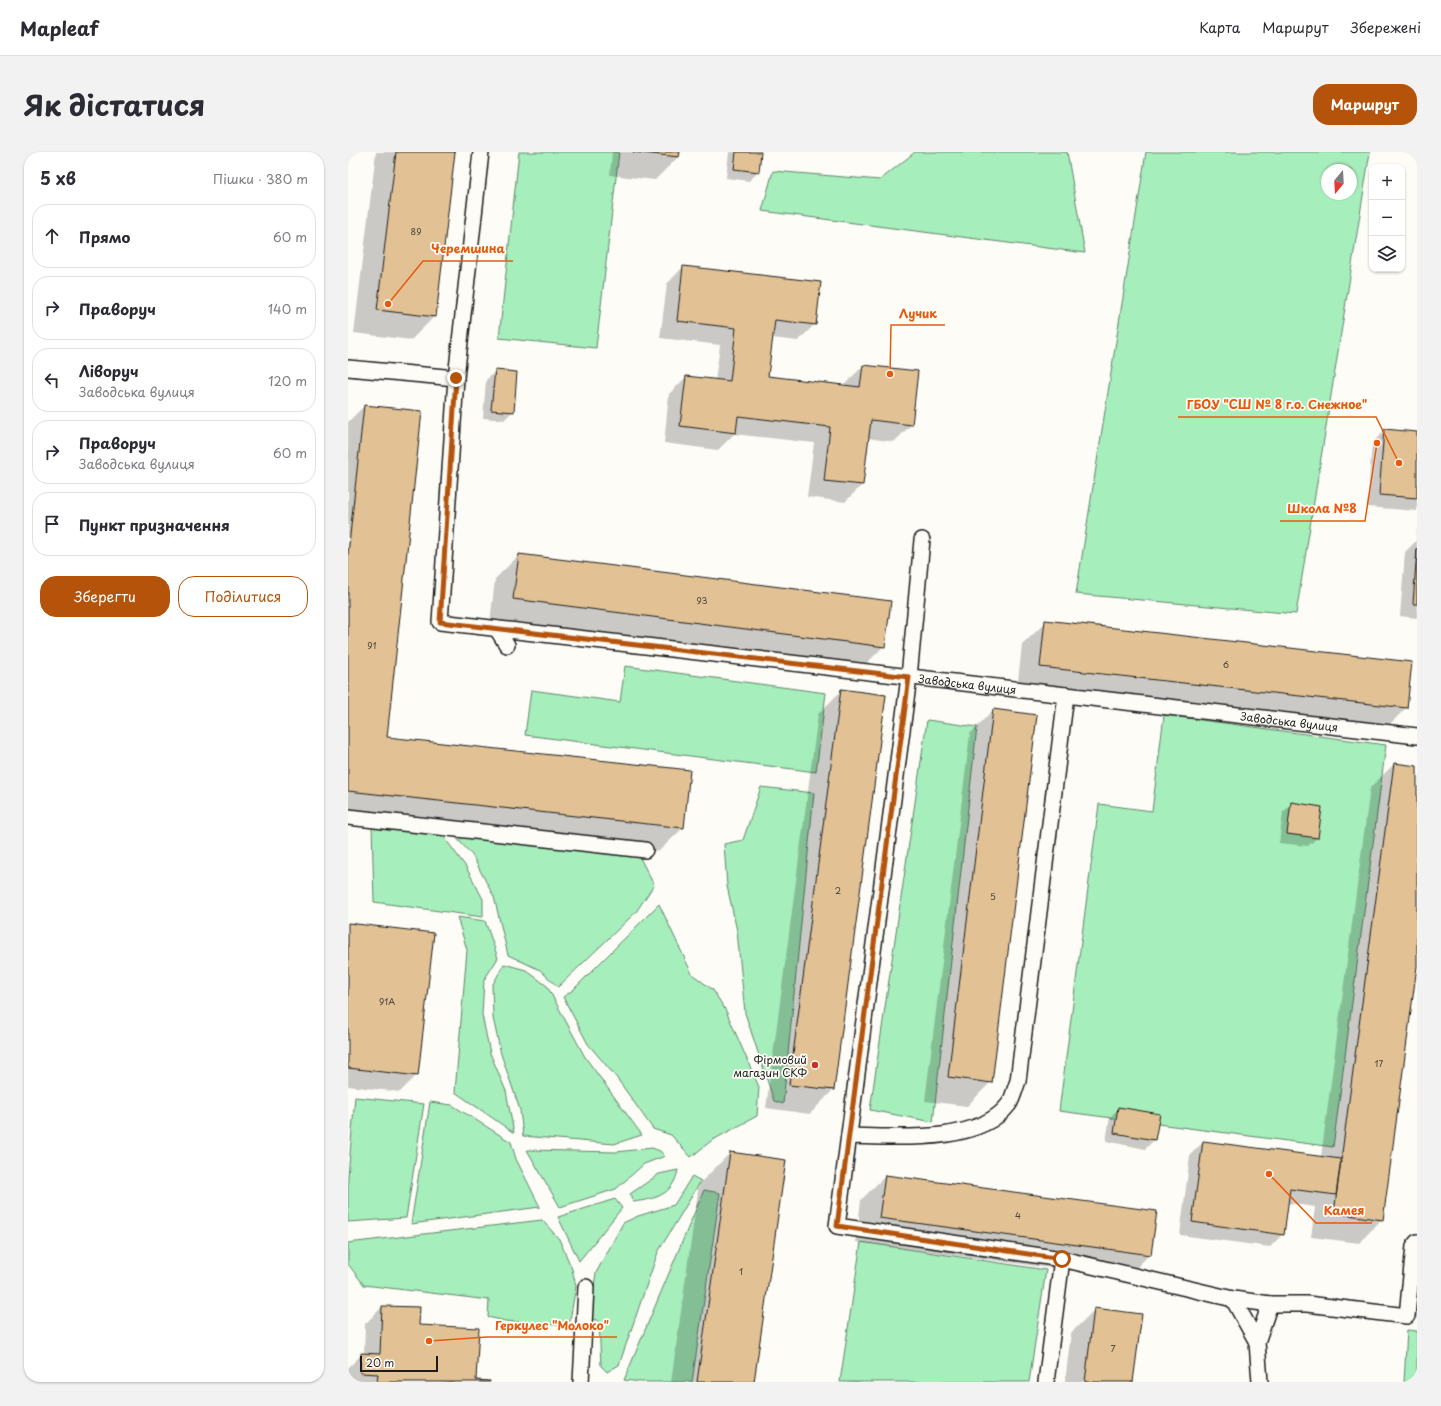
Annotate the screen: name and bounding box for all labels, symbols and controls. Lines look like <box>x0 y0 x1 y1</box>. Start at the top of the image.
text: Mapleaf <box>20 14 98 42</box>
text: Карта <box>1199 17 1240 38</box>
text: Маршрут <box>1262 17 1329 38</box>
text: Збережені <box>1351 17 1421 38</box>
text: Як дістатися <box>24 83 205 126</box>
button: Маршрут <box>1313 84 1417 125</box>
north arrow <box>1321 164 1357 200</box>
map controls <box>1369 164 1405 272</box>
button: + <box>1369 164 1405 200</box>
text: 5 хв <box>40 165 76 191</box>
text: Пішки · 380 m <box>213 169 308 188</box>
button: − <box>1369 200 1405 236</box>
house number: 89 <box>411 224 421 238</box>
icon: ahead <box>41 225 63 247</box>
text: Прямо <box>79 225 130 248</box>
text: 60 m <box>273 227 307 246</box>
button: layers <box>1369 236 1405 272</box>
callout: Черемшина <box>423 237 513 261</box>
text: Черемшина <box>431 239 506 257</box>
icon: right <box>41 297 63 319</box>
text: Праворуч <box>79 297 156 320</box>
text: 140 m <box>268 299 307 318</box>
callout: Лучик <box>891 301 945 325</box>
text: Лучик <box>899 304 937 322</box>
text: Ліворуч <box>79 359 139 382</box>
icon: left <box>41 369 63 391</box>
route end <box>447 369 465 387</box>
text: 120 m <box>268 371 307 390</box>
text: Заводська вулиця <box>79 382 195 401</box>
callout: ГБОУ "СШ № 8 г.о. Снежное" <box>1178 393 1376 417</box>
text: ГБОУ "СШ № 8 г.о. Снежное" <box>1187 395 1367 413</box>
text: Праворуч <box>79 431 156 454</box>
icon: right <box>41 441 63 463</box>
text: 60 m <box>273 443 307 462</box>
text: Заводська вулиця <box>79 454 195 473</box>
callout: Школа №8 <box>1280 497 1365 521</box>
text: Школа №8 <box>1287 499 1357 517</box>
icon: arrive <box>41 513 63 535</box>
text: Пункт призначення <box>79 513 230 536</box>
button: Зберегти <box>40 576 170 617</box>
button: Поділитися <box>178 576 308 617</box>
house number: 93 <box>697 593 708 607</box>
house number: 91 <box>367 638 377 652</box>
house number: 6 <box>1223 657 1229 671</box>
street label: Заводська вулиця <box>918 669 1017 698</box>
street label: Заводська вулиця <box>1240 707 1339 735</box>
house number: 2 <box>835 883 841 897</box>
house number: 5 <box>990 889 996 903</box>
house number: 91А <box>379 994 395 1008</box>
place label: Фірмовий магазин СКФ <box>733 1051 807 1081</box>
house number: 17 <box>1375 1056 1384 1070</box>
marker: Фірмовий магазин СКФ <box>810 1060 820 1070</box>
callout: Камея <box>1316 1199 1372 1223</box>
text: Камея <box>1324 1201 1364 1219</box>
house number: 4 <box>1015 1208 1021 1222</box>
route start <box>1053 1250 1071 1268</box>
house number: 1 <box>739 1264 743 1278</box>
callout: Геркулес "Молоко" <box>487 1313 617 1337</box>
text: Геркулес "Молоко" <box>495 1316 609 1334</box>
house number: 7 <box>1110 1341 1116 1355</box>
scale bar <box>360 1354 438 1373</box>
text: 20 m <box>366 1354 394 1371</box>

